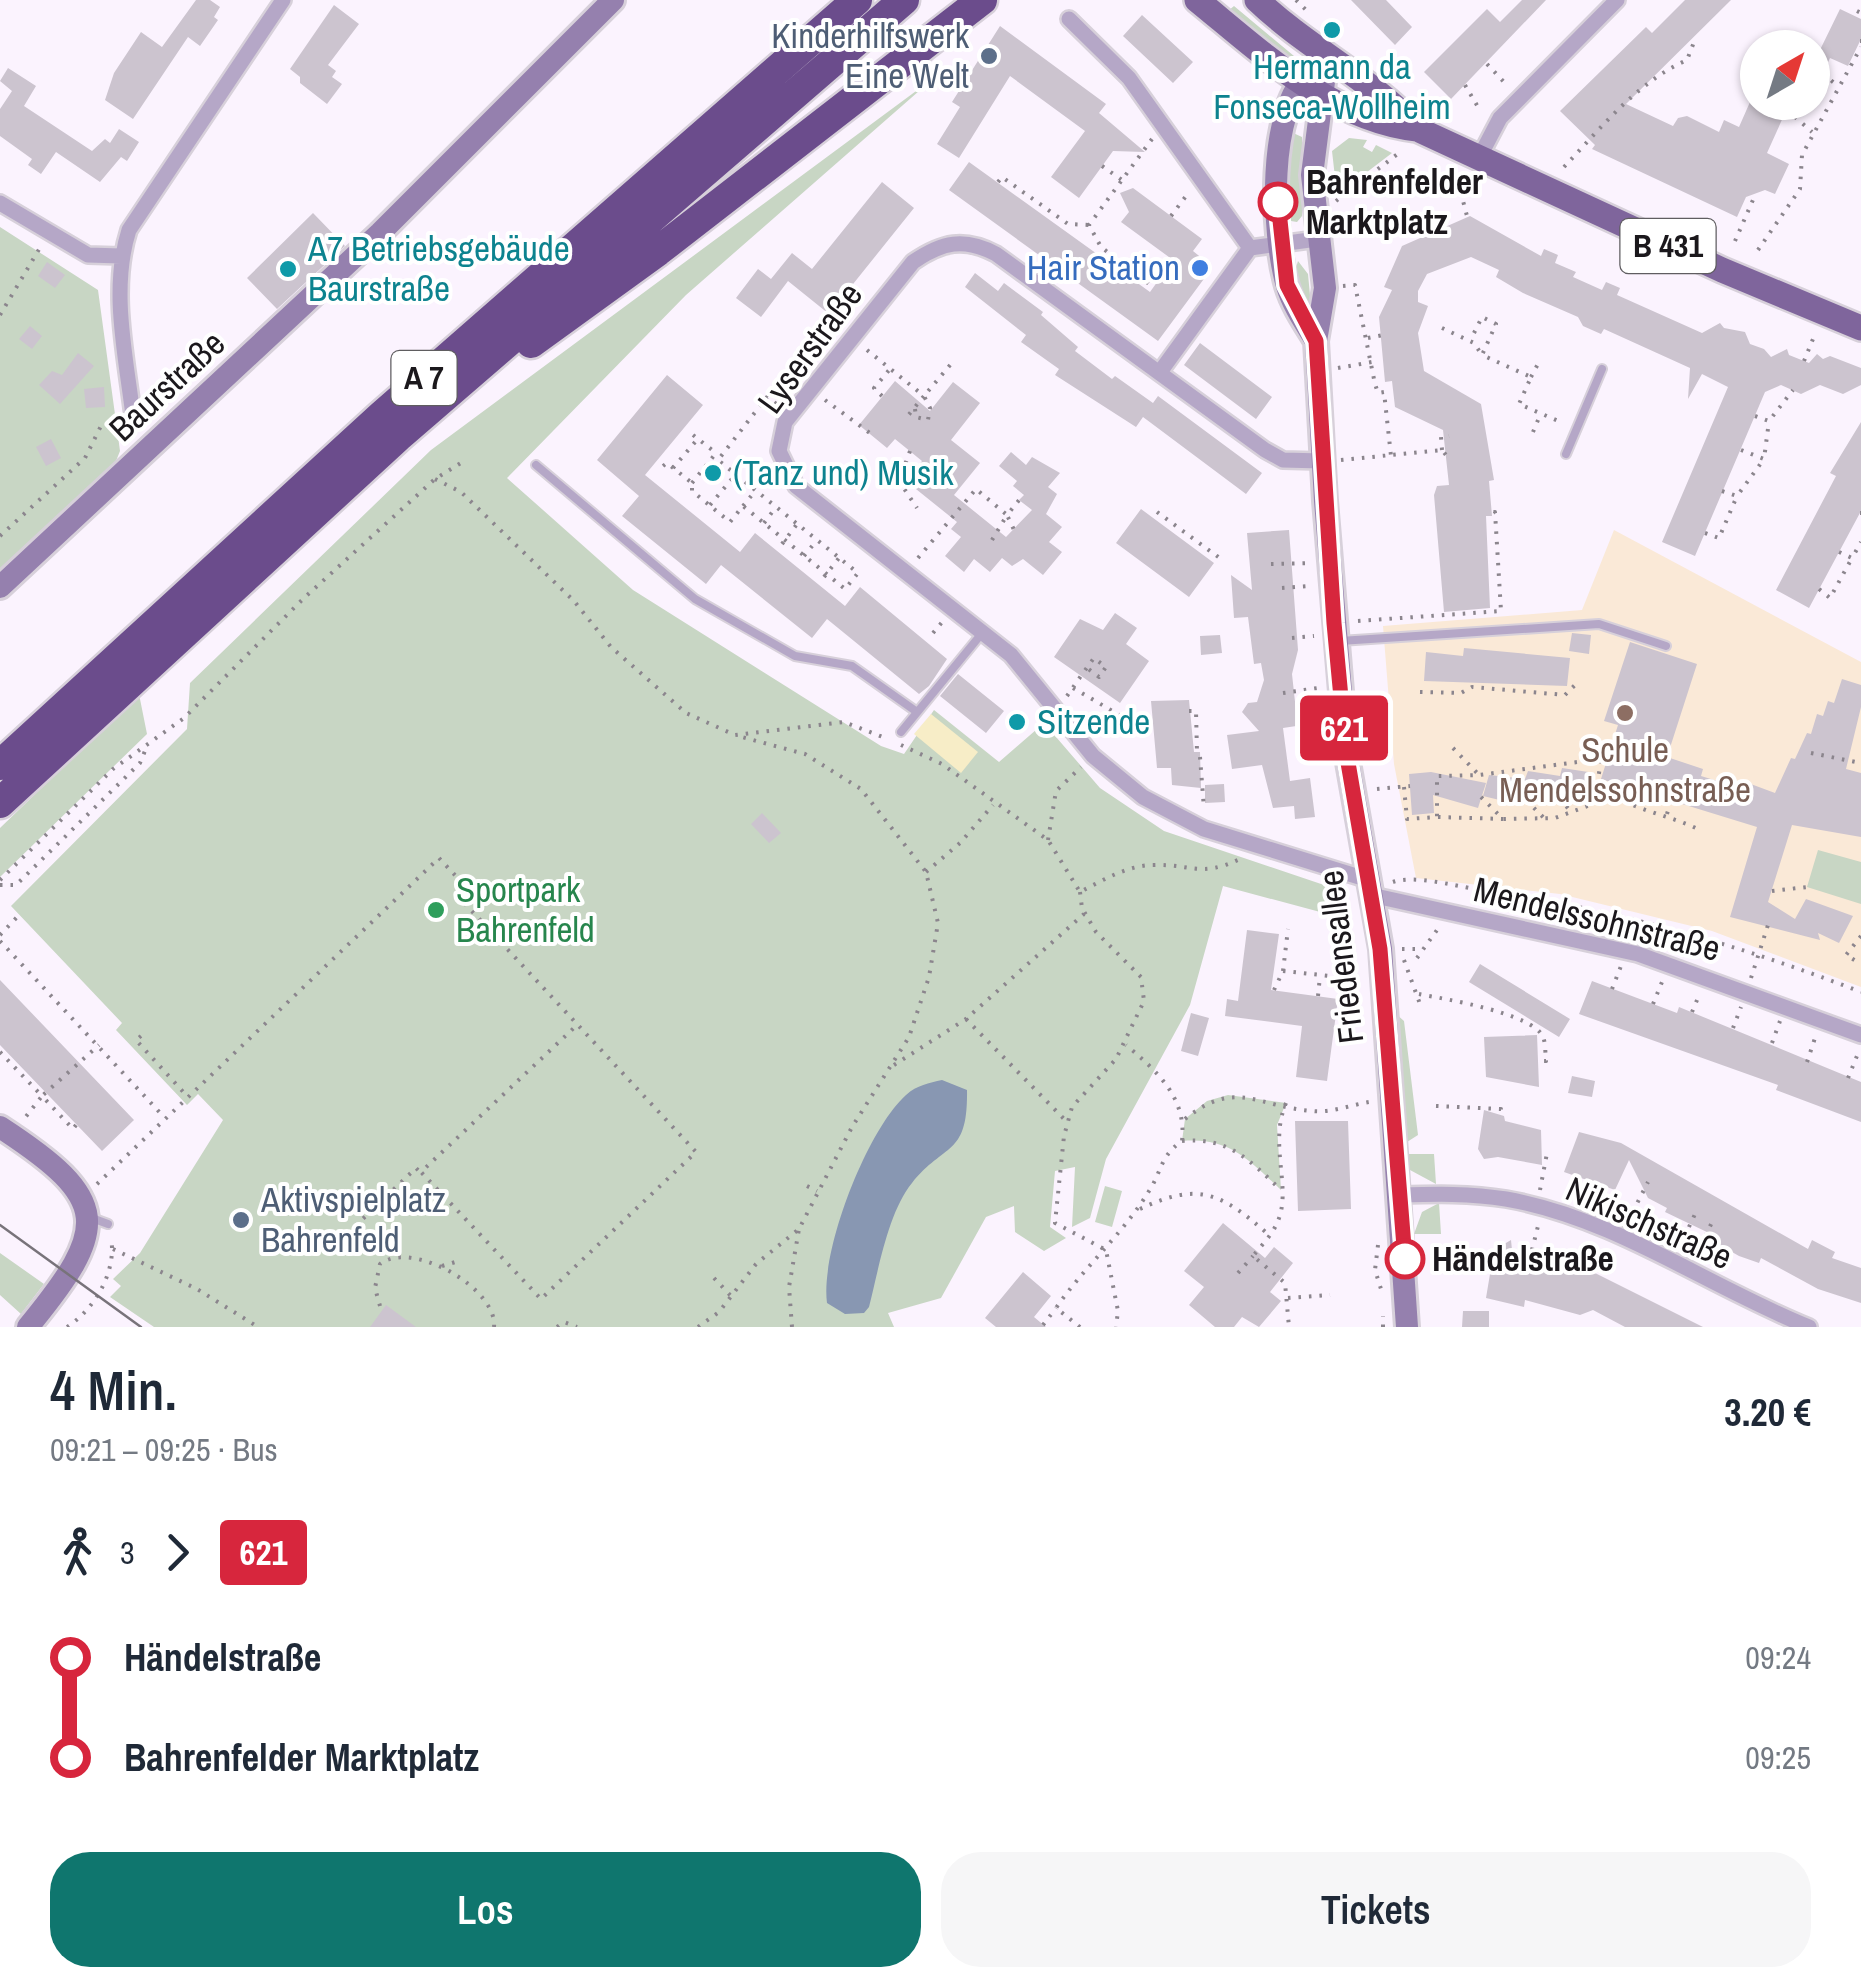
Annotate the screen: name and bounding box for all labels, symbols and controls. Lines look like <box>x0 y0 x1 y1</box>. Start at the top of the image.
place label: Kinderhilfswerk Eine Welt <box>771 12 970 99</box>
marker: Hermann da Fonseca-Wollheim <box>1321 19 1343 41</box>
north arrow <box>1740 30 1830 120</box>
map controls <box>1740 30 1830 120</box>
place label: Hermann da Fonseca-Wollheim <box>1213 43 1451 130</box>
marker: Kinderhilfswerk Eine Welt <box>978 45 1000 67</box>
place label: Bahrenfelder Marktplatz <box>1306 158 1484 245</box>
marker: Bahrenfelder Marktplatz <box>1259 183 1297 221</box>
road number: B 431 <box>1620 219 1716 273</box>
place label: A7 Betriebsgebäude Baurstraße <box>307 225 570 312</box>
place label: Hair Station <box>1027 244 1180 291</box>
marker: Hair Station <box>1189 257 1211 279</box>
marker: A7 Betriebsgebäude Baurstraße <box>277 258 299 280</box>
street label: Lyserstraße <box>746 273 873 422</box>
street label: Baurstraße <box>99 320 235 451</box>
road number: A 7 <box>392 351 456 405</box>
place label: (Tanz und) Musik <box>733 449 954 496</box>
marker: (Tanz und) Musik <box>702 462 724 484</box>
line badge: 621 <box>1286 696 1402 760</box>
place label: Sitzende <box>1037 698 1150 745</box>
marker: Schule Mendelssohnstraße <box>1614 702 1636 724</box>
text: 621 <box>1320 705 1368 752</box>
marker: Sitzende <box>1006 711 1028 733</box>
place label: Schule Mendelssohnstraße <box>1499 726 1751 813</box>
street label: Mendelssohnstraße <box>1469 865 1725 972</box>
place label: Sportpark Bahrenfeld <box>456 866 595 953</box>
street label: Friedensallee <box>1307 868 1374 1046</box>
marker: Sportpark Bahrenfeld <box>425 899 447 921</box>
street label: Nikischstraße <box>1559 1165 1740 1280</box>
place label: Aktivspielplatz Bahrenfeld <box>260 1176 446 1263</box>
marker: Aktivspielplatz Bahrenfeld <box>230 1209 252 1231</box>
place label: Händelstraße <box>1432 1235 1614 1282</box>
marker: Händelstraße <box>1386 1240 1424 1278</box>
text: 4 Min. <box>50 1353 177 1427</box>
text: 3.20 € <box>1724 1387 1811 1438</box>
text: 09:21 – 09:25 · Bus <box>50 1428 278 1471</box>
icon: walk <box>50 1525 105 1580</box>
icon: forward <box>150 1525 205 1580</box>
text: 621 <box>240 1529 287 1576</box>
text: 3 <box>120 1531 135 1574</box>
text: Händelstraße <box>124 1632 321 1683</box>
text: 09:24 <box>1745 1636 1811 1679</box>
text: Bahrenfelder Marktplatz <box>124 1732 479 1783</box>
text: 09:25 <box>1745 1736 1811 1779</box>
button: Los <box>50 1852 921 1967</box>
button: Tickets <box>941 1852 1811 1967</box>

